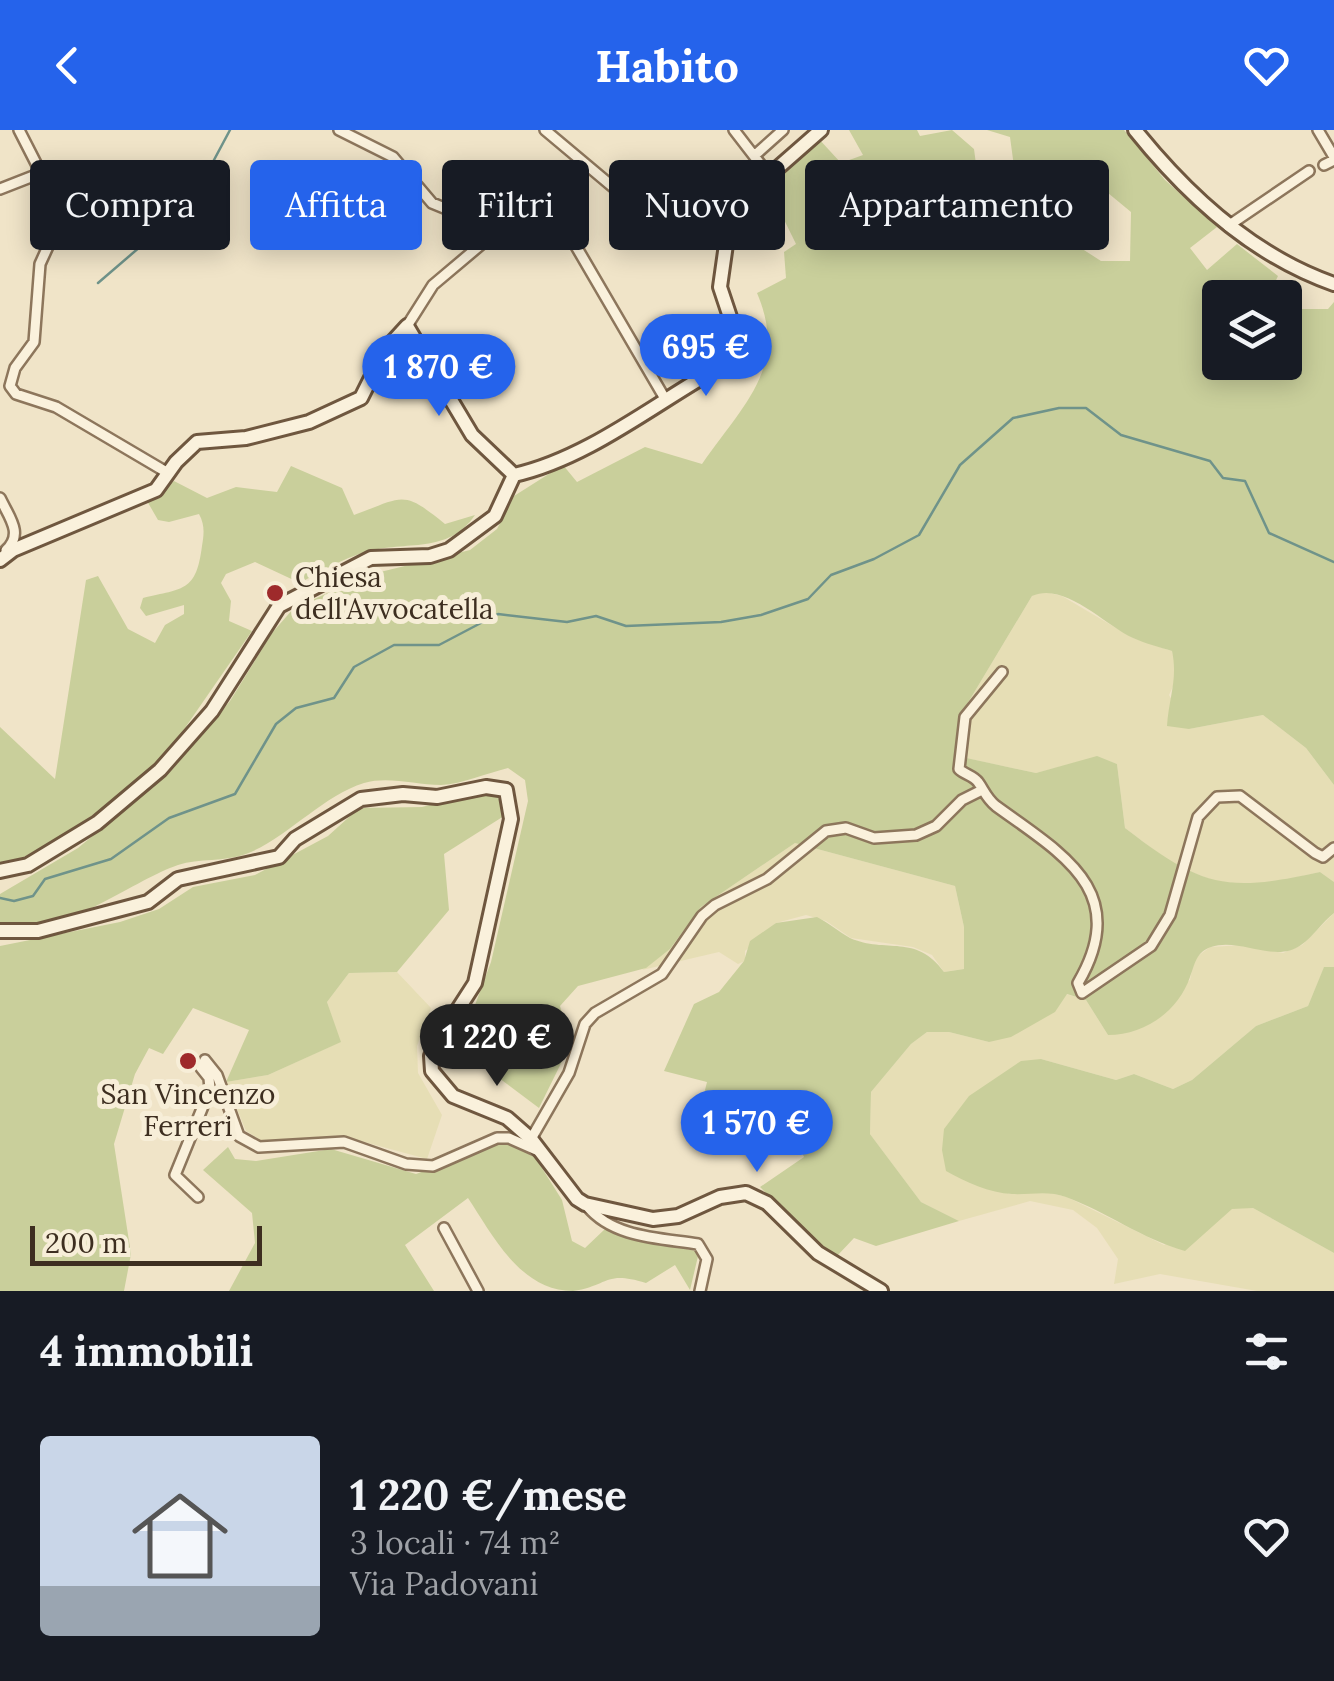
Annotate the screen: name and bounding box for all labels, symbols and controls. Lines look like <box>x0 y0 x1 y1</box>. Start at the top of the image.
text: Habito <box>595 37 739 94</box>
icon: back <box>40 38 95 93</box>
icon: heart <box>1239 38 1294 93</box>
chip: Compra <box>30 160 230 250</box>
chip: Affitta <box>250 160 422 250</box>
chip: Filtri <box>442 160 589 250</box>
chip: Nuovo <box>609 160 785 250</box>
chip: Appartamento <box>805 160 1109 250</box>
map controls <box>1202 280 1302 380</box>
button: layers <box>1202 280 1302 380</box>
pin: 695 € <box>636 314 776 399</box>
text: 695 € <box>662 326 750 367</box>
pin: 1 870 € <box>347 334 531 419</box>
text: 1 870 € <box>384 346 494 387</box>
place label: Chiesa dell'Avvocatella <box>295 559 494 627</box>
marker: Chiesa dell'Avvocatella <box>264 582 286 604</box>
pin: 1 220 € <box>405 1004 589 1089</box>
text: 1 220 € <box>442 1016 552 1057</box>
marker: San Vincenzo Ferreri <box>177 1050 199 1072</box>
place label: San Vincenzo Ferreri <box>101 1076 275 1144</box>
pin: 1 570 € <box>665 1090 849 1175</box>
text: 1 570 € <box>703 1102 811 1143</box>
scale bar <box>30 1221 262 1266</box>
text: 200 m <box>45 1225 127 1261</box>
text: 4 immobili <box>40 1324 253 1378</box>
icon: filters <box>1239 1324 1294 1379</box>
text: 1 220 €/mese <box>350 1468 627 1522</box>
icon: home <box>120 1476 240 1596</box>
icon: heart <box>1239 1509 1294 1564</box>
text: 3 locali · 74 m² <box>350 1522 561 1563</box>
text: Via Padovani <box>350 1563 538 1604</box>

